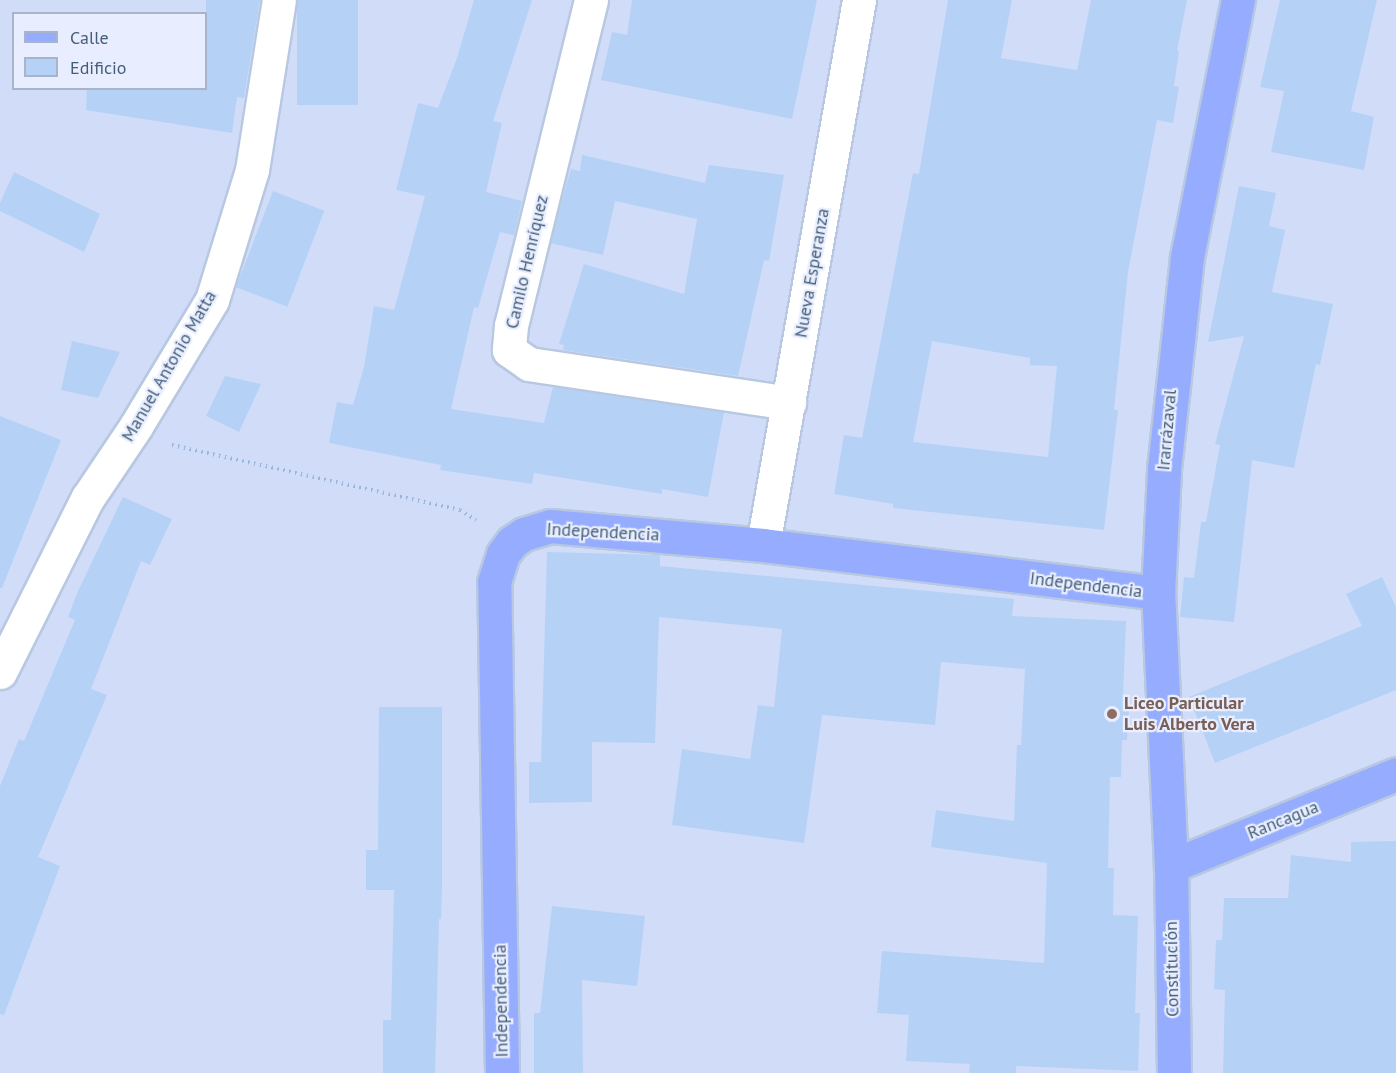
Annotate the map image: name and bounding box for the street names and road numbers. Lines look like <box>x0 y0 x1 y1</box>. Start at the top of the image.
street label: Camilo Henríquez <box>501 193 553 331</box>
street label: Nueva Esperanza <box>790 207 834 339</box>
street label: Manuel Antonio Matta <box>117 286 221 446</box>
street label: Irarrázaval <box>1153 389 1181 471</box>
street label: Independencia <box>546 518 660 546</box>
street label: Independencia <box>1029 567 1143 603</box>
street label: Rancagua <box>1244 796 1322 844</box>
street label: Constitución <box>1160 921 1184 1017</box>
street label: Independencia <box>489 944 513 1058</box>

